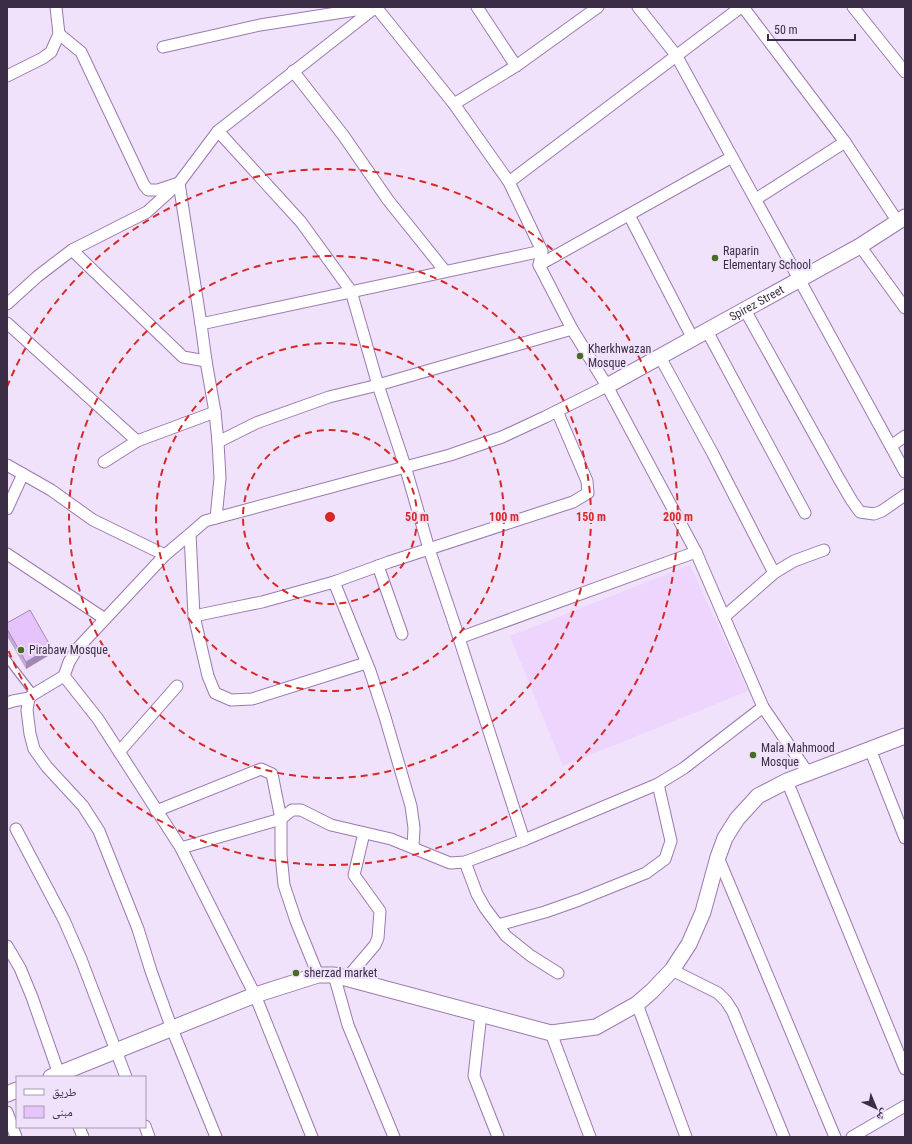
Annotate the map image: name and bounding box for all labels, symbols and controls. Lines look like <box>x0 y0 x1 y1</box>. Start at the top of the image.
scale bar <box>768 16 855 42</box>
text: 50 m <box>774 23 798 37</box>
place label: Raparin Elementary School <box>723 244 811 272</box>
marker: Raparin Elementary School <box>710 253 720 263</box>
street label: Spirez Street <box>727 282 787 324</box>
place label: Kherkhwazan Mosque <box>588 342 651 370</box>
marker: Kherkhwazan Mosque <box>575 351 585 361</box>
centre of rings <box>323 510 337 524</box>
text: 50 m <box>405 510 429 524</box>
text: 100 m <box>489 510 519 524</box>
text: 150 m <box>576 510 606 524</box>
text: 200 m <box>663 510 693 524</box>
place label: Pirabaw Mosque <box>29 643 108 657</box>
marker: Pirabaw Mosque <box>16 645 26 655</box>
place label: Mala Mahmood Mosque <box>761 741 835 769</box>
marker: Mala Mahmood Mosque <box>748 750 758 760</box>
place label: sherzad market <box>304 966 378 980</box>
marker: sherzad market <box>291 968 301 978</box>
legend <box>16 1076 146 1128</box>
text: طريق <box>52 1085 77 1099</box>
north arrow <box>856 1088 896 1128</box>
text: مبنى <box>52 1105 73 1119</box>
text: ش <box>873 1105 891 1124</box>

